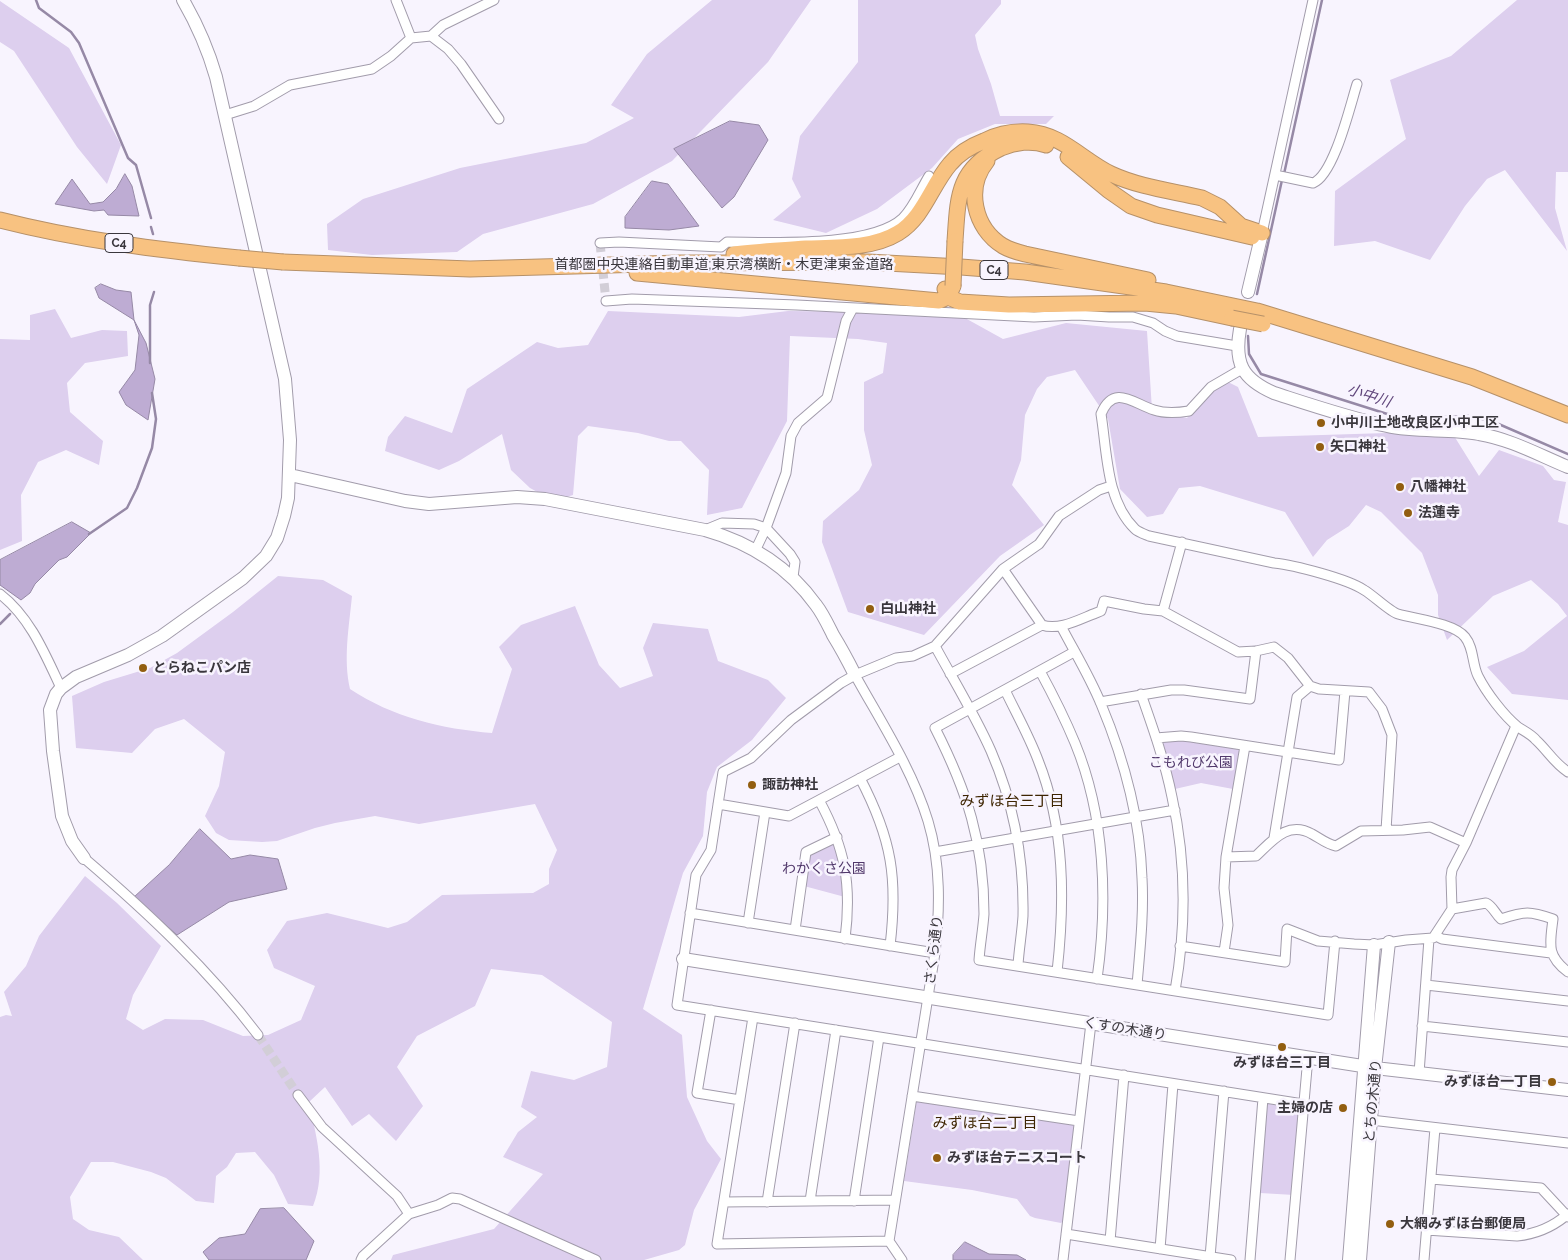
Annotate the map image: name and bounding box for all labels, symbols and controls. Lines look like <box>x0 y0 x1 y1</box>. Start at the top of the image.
road number: C4 <box>105 234 133 252</box>
street label: 首都圏中央連絡自動車道;東京湾横断・木更津東金道路 <box>555 257 893 273</box>
road number: C4 <box>980 260 1008 280</box>
water label: 小中川 <box>1345 380 1393 412</box>
place label: 小中川土地改良区小中工区 <box>1331 415 1499 431</box>
marker: 小中川土地改良区小中工区 <box>1315 417 1327 429</box>
place label: 矢口神社 <box>1330 439 1386 455</box>
marker: 矢口神社 <box>1314 441 1326 453</box>
place label: 八幡神社 <box>1410 479 1466 495</box>
marker: 八幡神社 <box>1394 481 1406 493</box>
place label: 法蓮寺 <box>1418 505 1460 521</box>
marker: 法蓮寺 <box>1402 507 1414 519</box>
place label: 白山神社 <box>880 601 936 617</box>
marker: 白山神社 <box>864 603 876 615</box>
place label: とらねこパン店 <box>153 660 251 676</box>
marker: とらねこパン店 <box>137 662 149 674</box>
park label: こもれび公園 <box>1149 755 1233 771</box>
place label: 諏訪神社 <box>762 777 818 793</box>
marker: 諏訪神社 <box>746 779 758 791</box>
district label: みずほ台三丁目 <box>960 792 1064 810</box>
park label: わかくさ公園 <box>782 861 866 877</box>
street label: さくら通り <box>921 914 947 986</box>
street label: くすの木通り <box>1082 1014 1168 1044</box>
marker: みずほ台三丁目 <box>1276 1041 1288 1053</box>
place label: みずほ台三丁目 <box>1233 1055 1331 1071</box>
street label: とちの木通り <box>1361 1058 1385 1144</box>
place label: みずほ台一丁目 <box>1444 1074 1542 1090</box>
marker: みずほ台一丁目 <box>1546 1076 1558 1088</box>
place label: 主婦の店 <box>1277 1100 1333 1116</box>
marker: 主婦の店 <box>1337 1102 1349 1114</box>
district label: みずほ台二丁目 <box>933 1114 1037 1132</box>
place label: みずほ台テニスコート <box>947 1150 1087 1166</box>
marker: みずほ台テニスコート <box>931 1152 943 1164</box>
place label: 大網みずほ台郵便局 <box>1400 1216 1526 1232</box>
marker: 大網みずほ台郵便局 <box>1384 1218 1396 1230</box>

